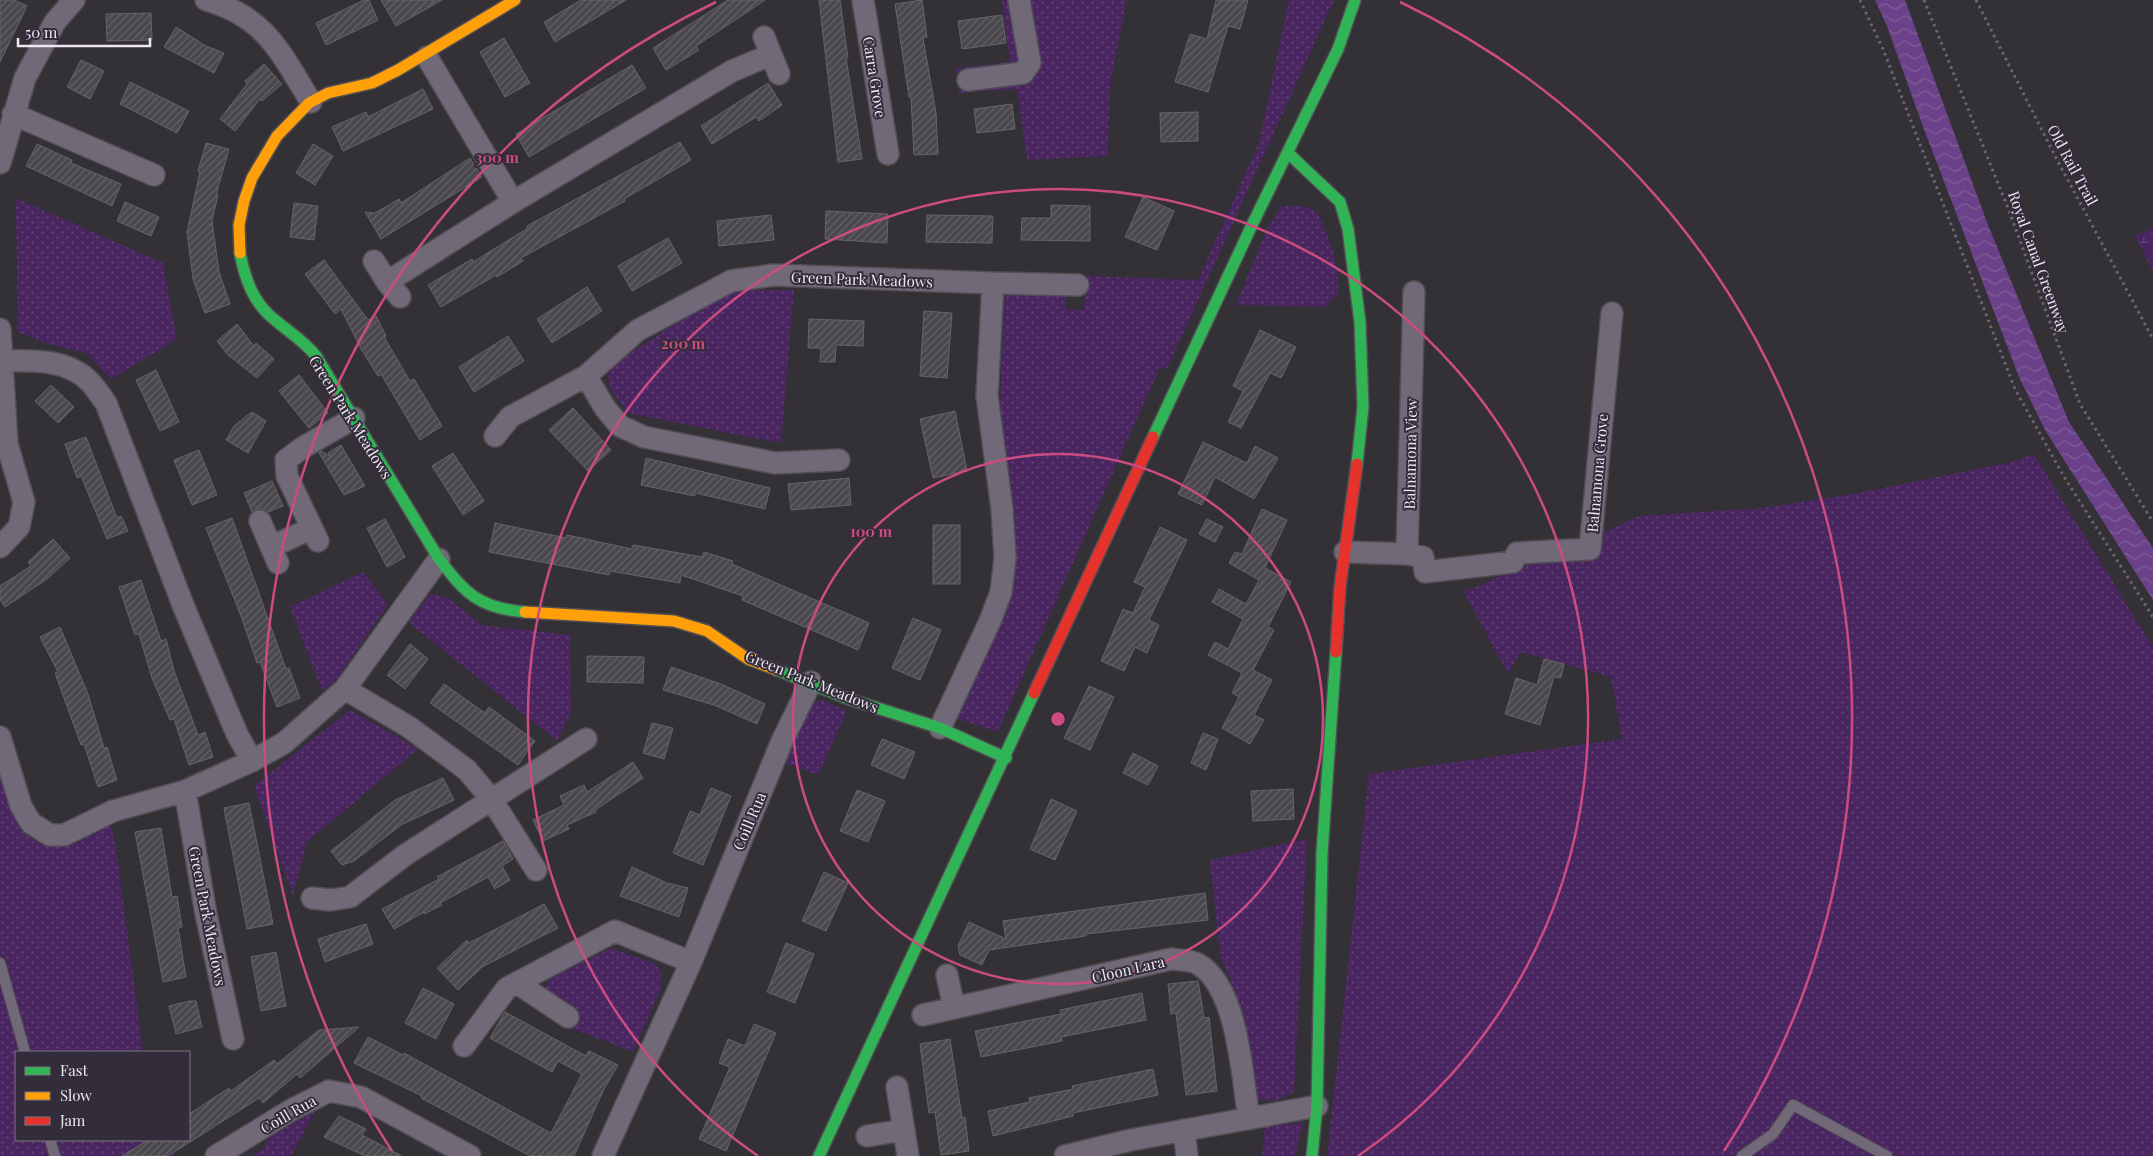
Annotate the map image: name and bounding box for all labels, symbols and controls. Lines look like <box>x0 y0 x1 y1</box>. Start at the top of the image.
scale bar <box>18 15 150 47</box>
text: 50 m <box>25 22 58 42</box>
street label: Carra Grove <box>859 35 891 119</box>
street label: Old Rail Trail <box>2043 121 2103 209</box>
text: 300 m <box>475 147 519 167</box>
street label: Royal Canal Greenway <box>2004 188 2074 336</box>
street label: Green Park Meadows <box>791 267 933 291</box>
text: 200 m <box>661 333 706 353</box>
street label: Green Park Meadows <box>305 352 397 482</box>
street label: Balnamona View <box>1399 398 1421 510</box>
street label: Balnamona Grove <box>1582 413 1612 533</box>
text: 100 m <box>850 521 893 541</box>
street label: Green Park Meadows <box>742 645 882 717</box>
centre of rings <box>1049 710 1067 728</box>
street label: Coill Rua <box>728 788 770 853</box>
street label: Green Park Meadows <box>185 844 231 988</box>
street label: Cloon Lara <box>1090 951 1167 987</box>
legend <box>15 1051 190 1141</box>
text: Fast <box>60 1060 89 1080</box>
text: Slow <box>60 1085 92 1105</box>
street label: Coill Rua <box>257 1090 320 1138</box>
text: Jam <box>59 1110 86 1130</box>

